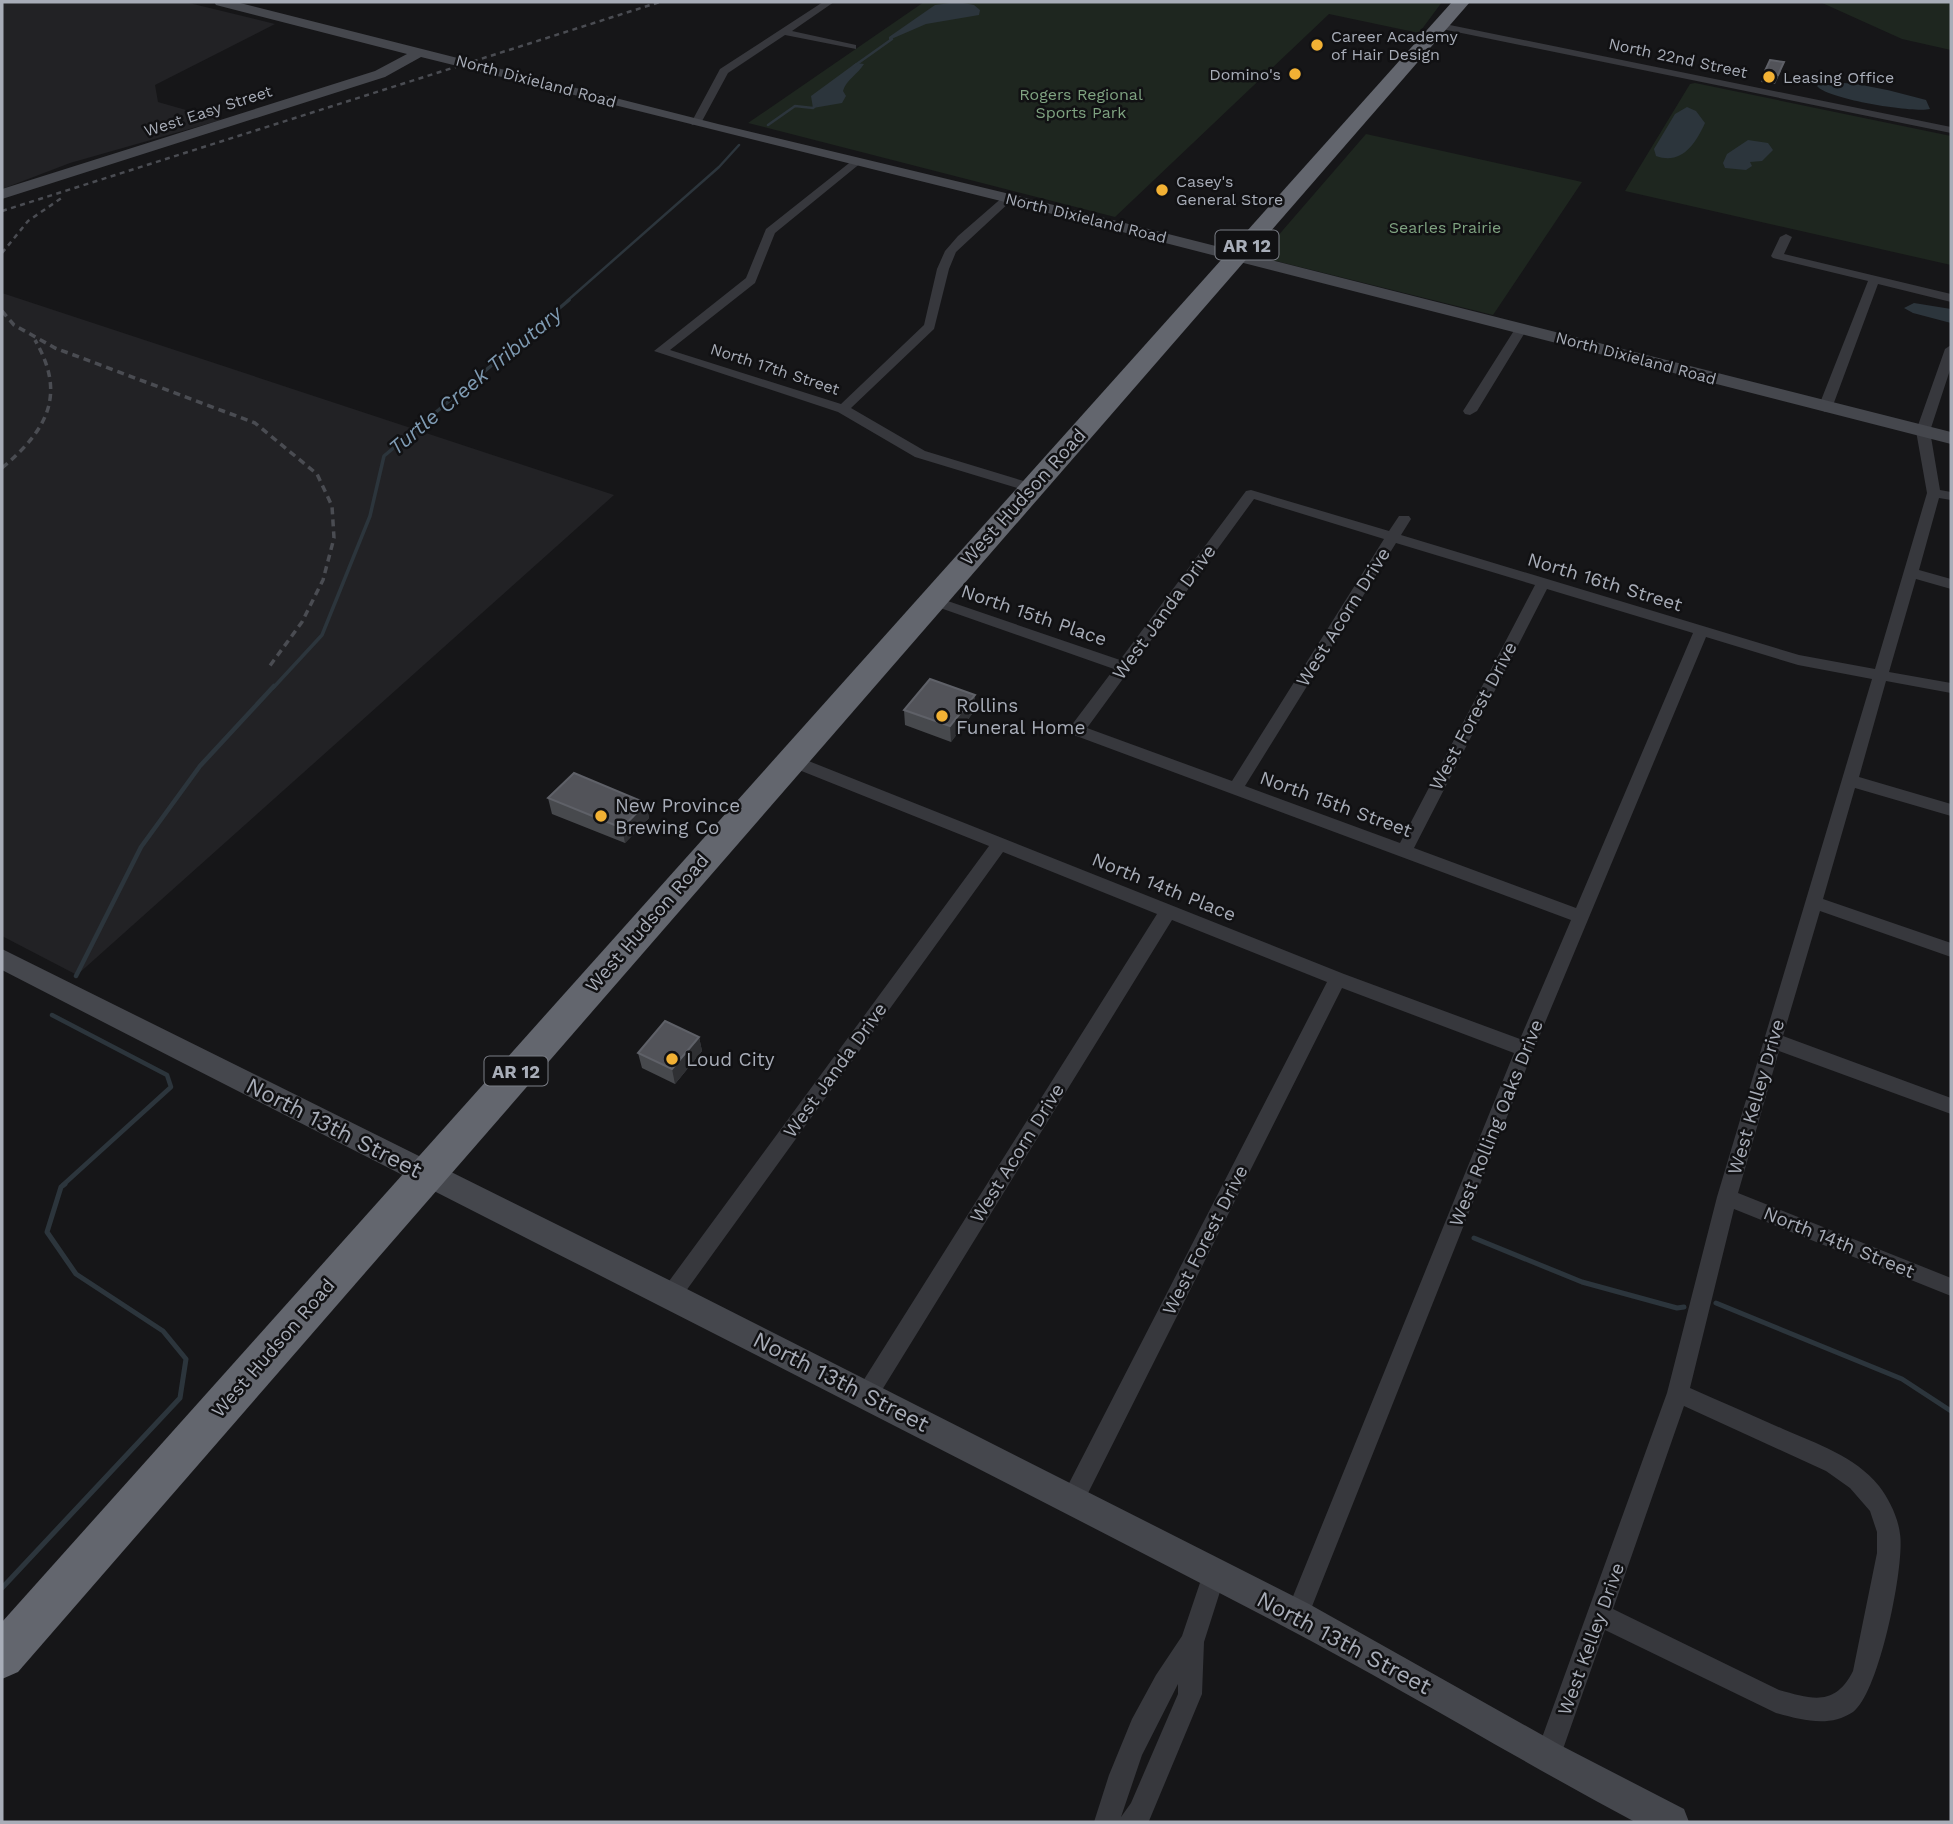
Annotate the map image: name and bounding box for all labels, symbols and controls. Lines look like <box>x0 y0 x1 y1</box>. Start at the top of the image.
place label: Career Academy of Hair Design <box>1331 27 1458 64</box>
street label: North 22nd Street <box>1607 34 1749 82</box>
marker: Career Academy of Hair Design <box>1309 37 1325 53</box>
street label: North Dixieland Road <box>454 50 618 112</box>
place label: Domino's <box>1209 65 1281 84</box>
marker: Domino's <box>1287 66 1303 82</box>
place label: Leasing Office <box>1783 68 1894 87</box>
marker: Leasing Office <box>1761 69 1777 85</box>
street label: West Easy Street <box>142 81 275 141</box>
park label: Rogers Regional Sports Park <box>1019 85 1143 122</box>
place label: Casey's General Store <box>1176 172 1283 209</box>
marker: Casey's General Store <box>1154 182 1170 198</box>
street label: North Dixieland Road <box>1003 189 1169 247</box>
park label: Searles Prairie <box>1389 218 1501 237</box>
road number: AR 12 <box>1216 230 1278 260</box>
water label: Turtle Creek Tributary <box>383 299 568 460</box>
street label: North Dixieland Road <box>1554 327 1718 389</box>
street label: North 17th Street <box>708 339 842 399</box>
street label: West Hudson Road <box>955 424 1091 570</box>
street label: West Janda Drive <box>1107 540 1221 684</box>
street label: West Acorn Drive <box>1291 543 1395 691</box>
street label: North 16th Street <box>1525 548 1685 616</box>
street label: North 15th Place <box>958 579 1110 651</box>
street label: West Forest Drive <box>1424 638 1522 794</box>
place label: Rollins Funeral Home <box>956 694 1085 739</box>
marker: Rollins Funeral Home <box>934 708 950 724</box>
street label: North 15th Street <box>1257 766 1415 842</box>
place label: New Province Brewing Co <box>615 794 740 839</box>
marker: New Province Brewing Co <box>593 808 609 824</box>
street label: North 14th Place <box>1089 848 1239 926</box>
street label: West Hudson Road <box>580 849 714 997</box>
street label: West Janda Drive <box>778 998 892 1142</box>
street label: West Rolling Oaks Drive <box>1444 1016 1548 1230</box>
street label: West Kelley Drive <box>1723 1017 1789 1177</box>
place label: Loud City <box>686 1048 775 1071</box>
marker: Loud City <box>664 1051 680 1067</box>
road number: AR 12 <box>484 1056 548 1086</box>
street label: North 13th Street <box>242 1072 427 1184</box>
street label: West Acorn Drive <box>965 1079 1069 1227</box>
street label: West Forest Drive <box>1157 1161 1253 1319</box>
street label: North 14th Street <box>1760 1201 1918 1283</box>
street label: West Hudson Road <box>206 1274 340 1422</box>
street label: North 13th Street <box>749 1326 934 1438</box>
street label: West Kelley Drive <box>1553 1559 1629 1719</box>
street label: North 13th Street <box>1252 1586 1436 1701</box>

